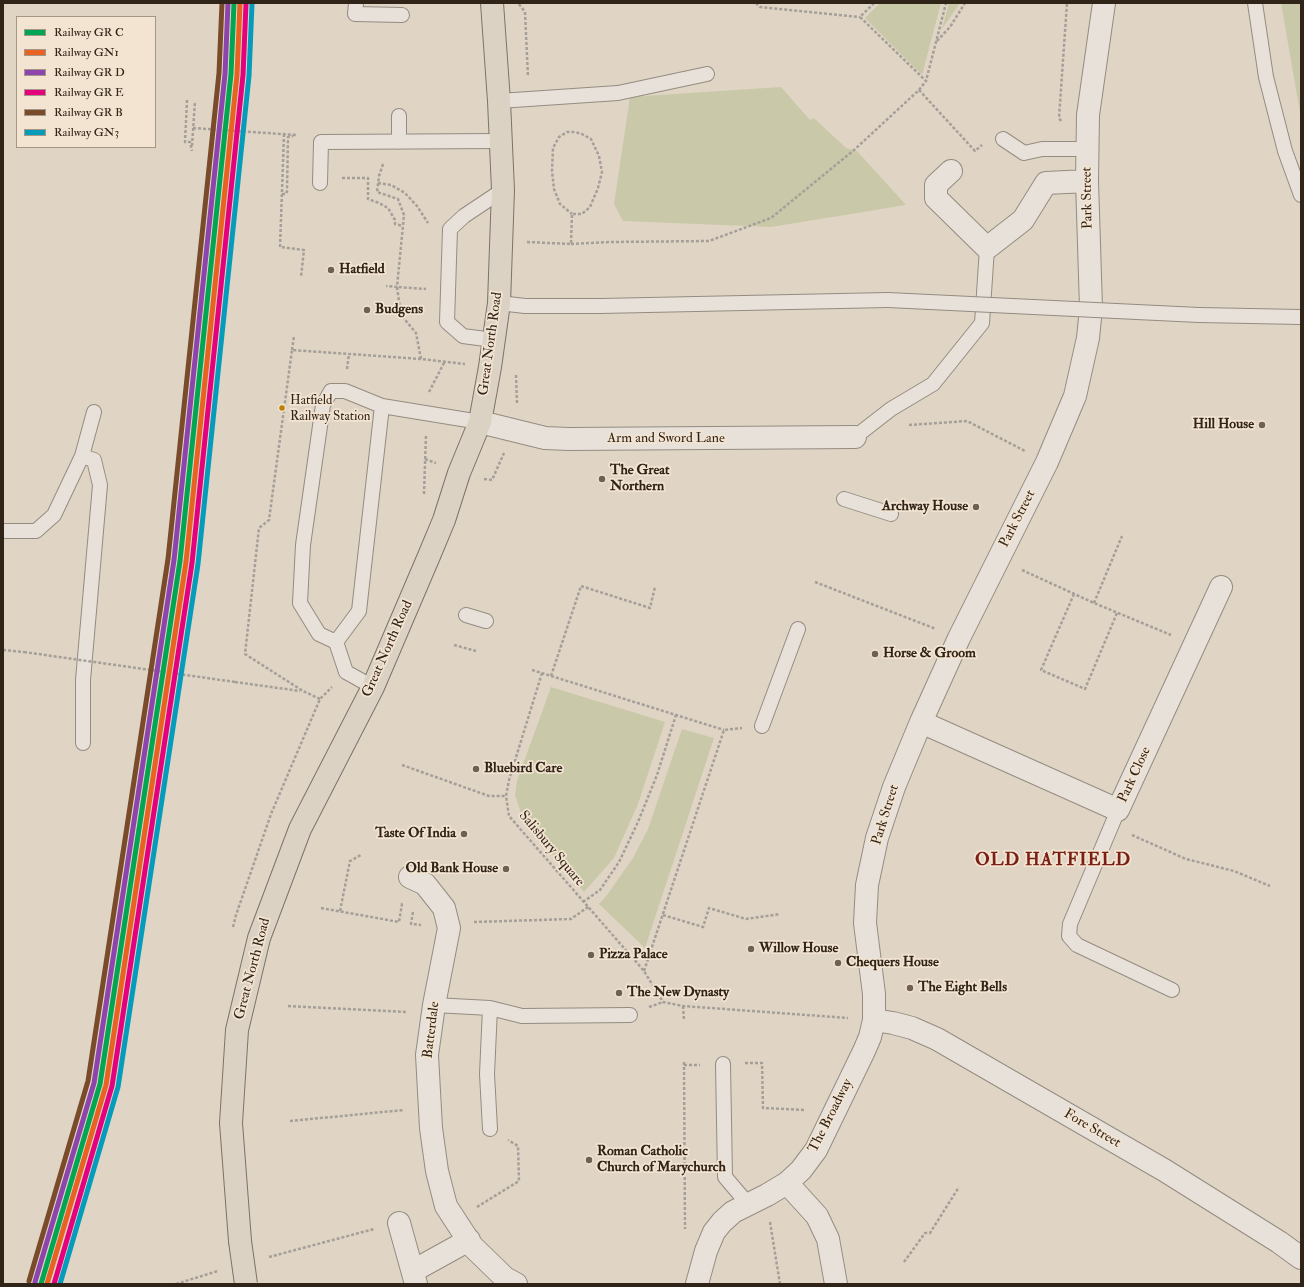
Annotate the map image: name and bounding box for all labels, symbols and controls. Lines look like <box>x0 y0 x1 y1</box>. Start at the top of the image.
legend <box>16 16 156 148</box>
text: Railway GR C <box>54 25 124 40</box>
text: Railway GN1 <box>54 45 119 60</box>
text: Railway GR D <box>54 65 125 80</box>
text: Railway GR E <box>54 85 124 100</box>
text: Railway GR B <box>54 105 123 120</box>
text: Railway GN3 <box>54 125 119 140</box>
street label: Park Street <box>1079 167 1097 229</box>
place label: Hatfield <box>339 262 385 278</box>
marker: Hatfield <box>326 265 336 275</box>
street label: Great North Road <box>475 291 507 397</box>
place label: Budgens <box>375 302 423 318</box>
marker: Budgens <box>362 305 372 315</box>
place label: Hatfield Railway Station <box>290 393 370 424</box>
marker: Hatfield Railway Station <box>277 403 287 413</box>
place label: Hill House <box>1193 417 1254 433</box>
marker: Hill House <box>1257 420 1267 430</box>
street label: Arm and Sword Lane <box>607 431 725 447</box>
place label: The Great Northern <box>610 463 670 496</box>
marker: The Great Northern <box>597 474 607 484</box>
street label: Park Street <box>996 487 1040 551</box>
place label: Archway House <box>882 499 968 515</box>
marker: Archway House <box>971 502 981 512</box>
street label: Great North Road <box>359 598 417 700</box>
place label: Horse & Groom <box>883 646 976 662</box>
marker: Horse & Groom <box>870 649 880 659</box>
street label: Park Close <box>1115 744 1155 806</box>
place label: Bluebird Care <box>484 761 562 777</box>
marker: Bluebird Care <box>471 764 481 774</box>
street label: Park Street <box>869 783 903 847</box>
street label: Salisbury Square <box>515 808 587 890</box>
place label: Taste Of India <box>375 826 456 842</box>
marker: Taste Of India <box>459 829 469 839</box>
district label: OLD HATFIELD <box>975 850 1131 872</box>
place label: Old Bank House <box>406 861 498 877</box>
marker: Old Bank House <box>501 864 511 874</box>
street label: Great North Road <box>231 916 275 1022</box>
place label: Willow House <box>759 941 838 957</box>
marker: Willow House <box>746 944 756 954</box>
place label: Pizza Palace <box>599 947 668 963</box>
marker: Pizza Palace <box>586 950 596 960</box>
place label: Chequers House <box>846 955 939 971</box>
marker: Chequers House <box>833 958 843 968</box>
place label: The Eight Bells <box>918 980 1007 996</box>
marker: The Eight Bells <box>905 983 915 993</box>
place label: The New Dynasty <box>627 985 729 1001</box>
marker: The New Dynasty <box>614 988 624 998</box>
street label: Batterdale <box>420 1001 444 1059</box>
street label: The Broadway <box>805 1076 857 1156</box>
street label: Fore Street <box>1061 1106 1123 1152</box>
place label: Roman Catholic Church of Marychurch <box>597 1144 726 1176</box>
marker: Roman Catholic Church of Marychurch <box>584 1155 594 1165</box>

